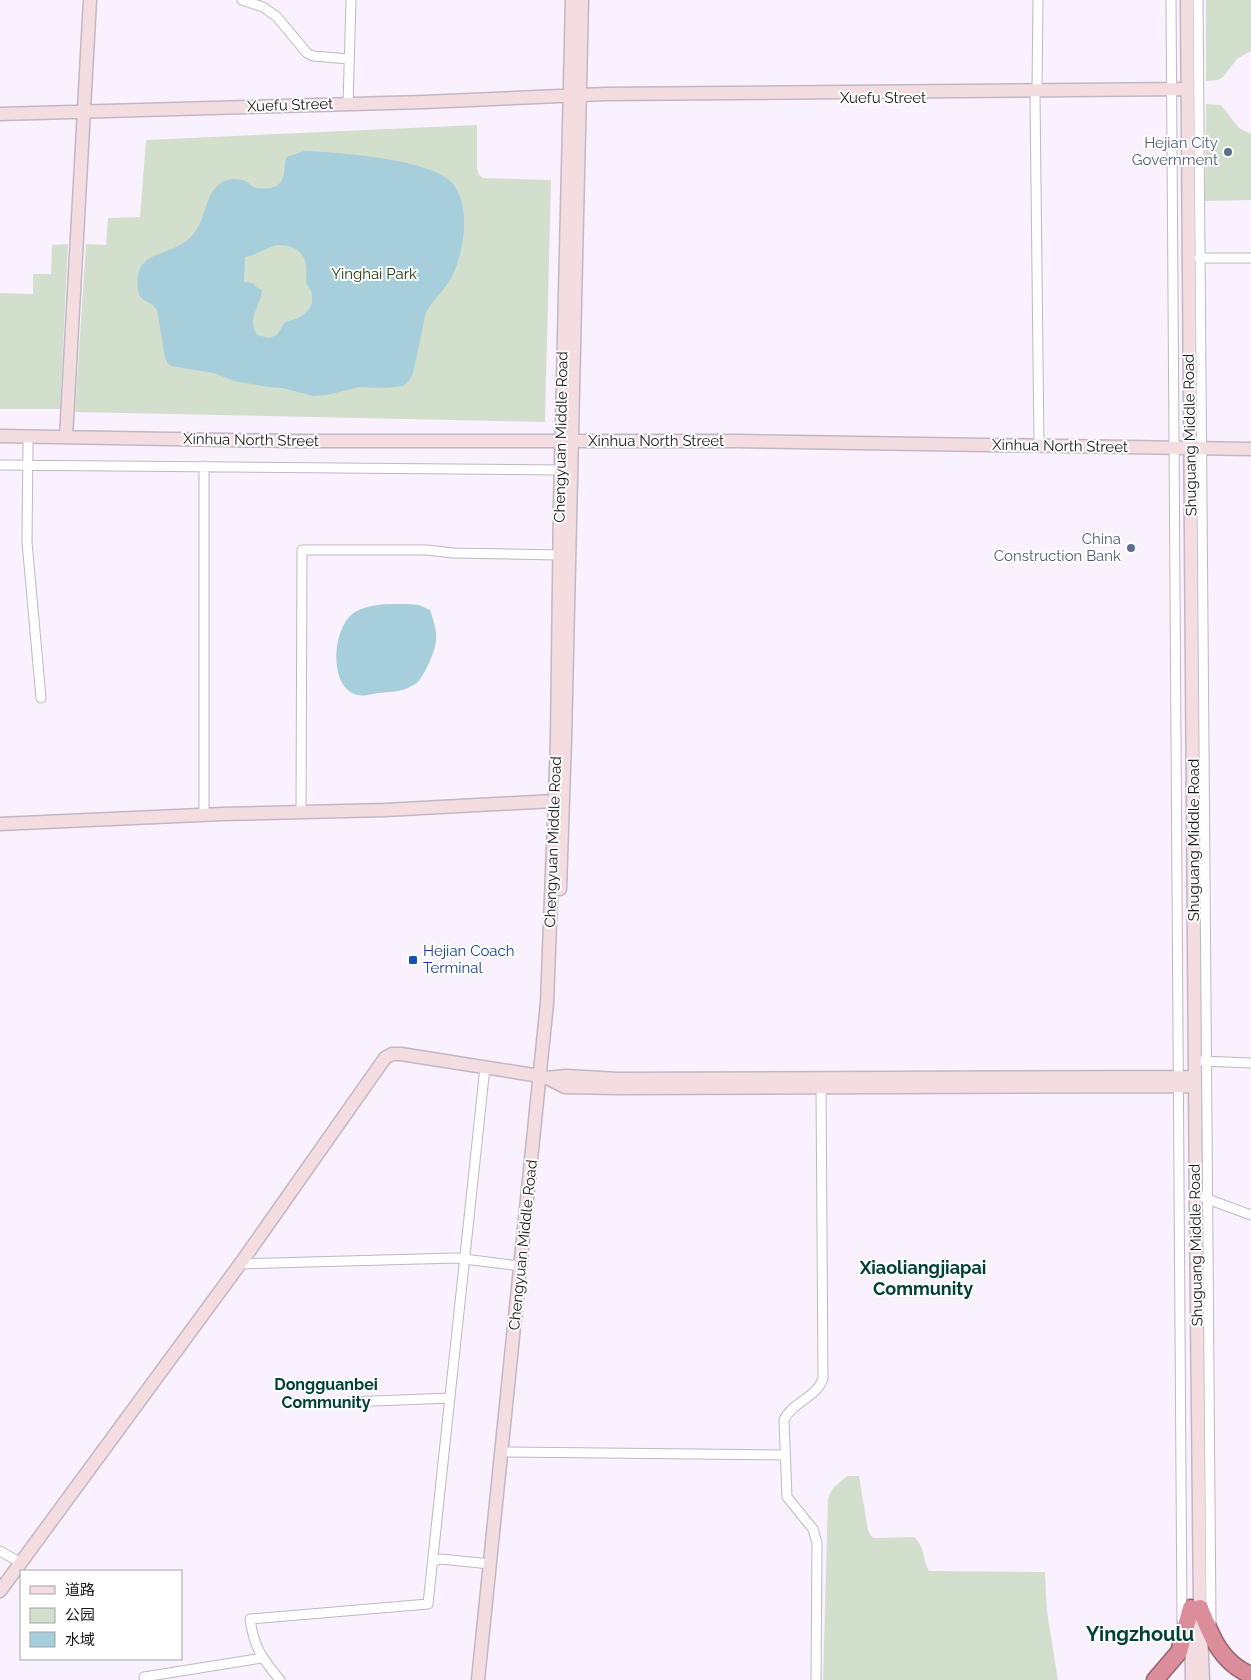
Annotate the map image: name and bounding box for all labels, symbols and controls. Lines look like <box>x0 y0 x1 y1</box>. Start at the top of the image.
street label: Xuefu Street <box>840 89 926 107</box>
street label: Xuefu Street <box>247 95 333 115</box>
place label: Hejian City Government <box>1132 134 1218 169</box>
marker: Hejian City Government <box>1222 146 1234 158</box>
park label: Yinghai Park <box>331 265 417 283</box>
street label: Chengyuan Middle Road <box>551 351 571 523</box>
street label: Shuguang Middle Road <box>1180 353 1200 517</box>
street label: Xinhua North Street <box>183 430 319 450</box>
street label: Xinhua North Street <box>588 432 724 450</box>
street label: Xinhua North Street <box>992 436 1128 456</box>
place label: China Construction Bank <box>994 530 1121 565</box>
marker: China Construction Bank <box>1125 542 1137 554</box>
street label: Chengyuan Middle Road <box>541 756 565 928</box>
street label: Shuguang Middle Road <box>1185 759 1203 921</box>
place label: Hejian Coach Terminal <box>423 942 515 977</box>
marker: Hejian Coach Terminal <box>407 954 419 966</box>
street label: Chengyuan Middle Road <box>505 1159 541 1331</box>
street label: Shuguang Middle Road <box>1186 1163 1206 1327</box>
district label: Xiaoliangjiapai Community <box>859 1257 986 1299</box>
district label: Dongguanbei Community <box>274 1375 378 1412</box>
legend <box>20 1570 182 1660</box>
text: 道路 <box>65 1581 95 1599</box>
text: 公园 <box>65 1606 95 1624</box>
district label: Yingzhoulu <box>1086 1622 1194 1646</box>
text: 水域 <box>65 1631 95 1649</box>

